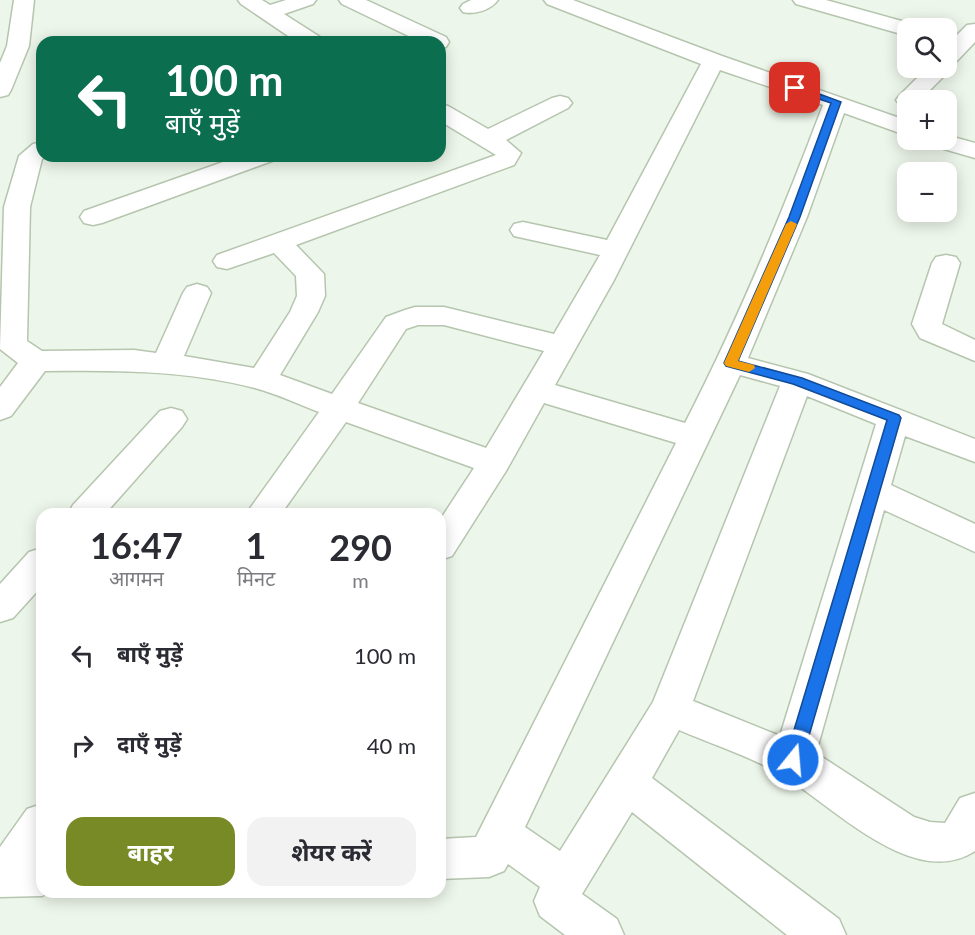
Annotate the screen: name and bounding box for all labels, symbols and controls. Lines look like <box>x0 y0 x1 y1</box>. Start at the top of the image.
map controls <box>897 18 957 222</box>
button: search <box>897 18 957 78</box>
text: 100 m <box>165 55 283 105</box>
icon: left <box>66 60 144 138</box>
pin <box>769 62 820 113</box>
icon: arrive <box>778 71 811 104</box>
button: + <box>897 90 957 150</box>
text: बाएँ मुड़ें <box>165 106 240 139</box>
button: − <box>897 162 957 222</box>
text: 16:47 <box>90 523 183 567</box>
text: 1 <box>246 523 267 567</box>
text: 290 <box>329 525 392 569</box>
text: आगमन <box>109 566 164 590</box>
text: मिनट <box>237 566 275 590</box>
text: m <box>352 568 369 592</box>
icon: left <box>66 639 99 672</box>
text: बाएँ मुड़ें <box>117 640 183 667</box>
text: 100 m <box>354 642 416 669</box>
position arrow <box>761 728 825 792</box>
icon: right <box>66 729 99 762</box>
text: दाएँ मुड़ें <box>117 730 181 757</box>
text: 40 m <box>367 732 416 759</box>
button: बाहर <box>66 817 235 886</box>
button: शेयर करें <box>247 817 416 886</box>

